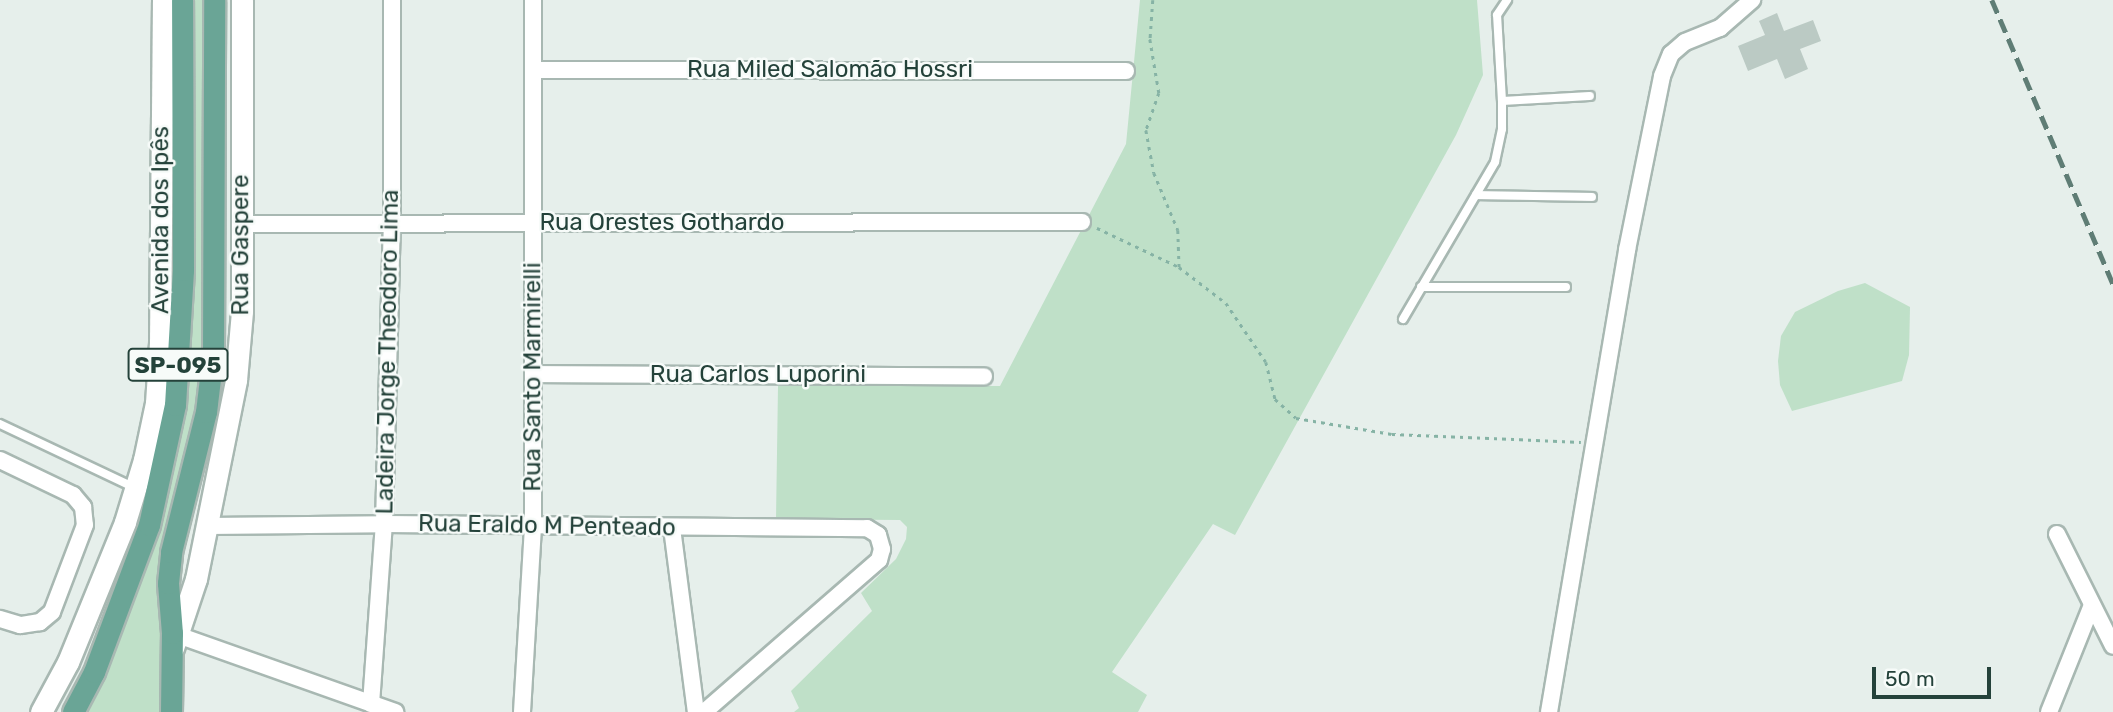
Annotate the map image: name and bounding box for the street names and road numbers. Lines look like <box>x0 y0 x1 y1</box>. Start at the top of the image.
street label: Rua Miled Salomão Hossri <box>687 56 973 84</box>
street label: Avenida dos Ipês <box>147 126 175 314</box>
street label: Rua Gaspere <box>227 174 255 316</box>
street label: Ladeira Jorge Theodoro Lima <box>371 189 405 515</box>
street label: Rua Orestes Gothardo <box>539 209 785 237</box>
street label: Rua Santo Marmirelli <box>519 262 547 492</box>
road number: SP-095 <box>127 346 229 384</box>
street label: Rua Carlos Luporini <box>650 361 866 389</box>
street label: Rua Eraldo M Penteado <box>418 509 676 543</box>

